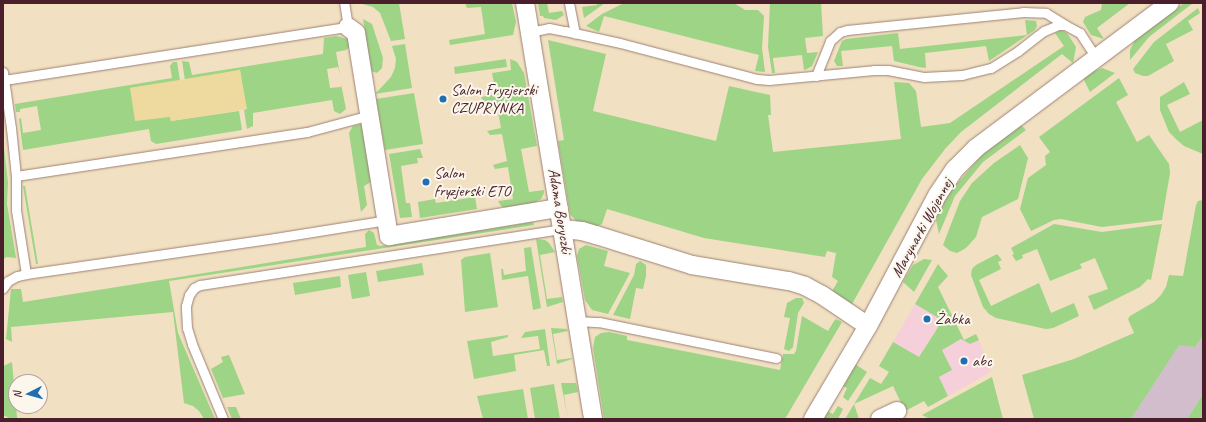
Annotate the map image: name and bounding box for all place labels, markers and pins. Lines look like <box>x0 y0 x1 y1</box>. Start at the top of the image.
place label: Salon Fryzjerski CZUPRYNKA <box>451 80 537 118</box>
marker: Salon Fryzjerski CZUPRYNKA <box>438 94 448 104</box>
place label: Salon fryzjerski ETO <box>434 163 511 201</box>
marker: Salon fryzjerski ETO <box>421 177 431 187</box>
place label: Żabka <box>935 309 970 329</box>
marker: Żabka <box>922 314 932 324</box>
place label: abc <box>972 351 992 371</box>
marker: abc <box>959 356 969 366</box>

